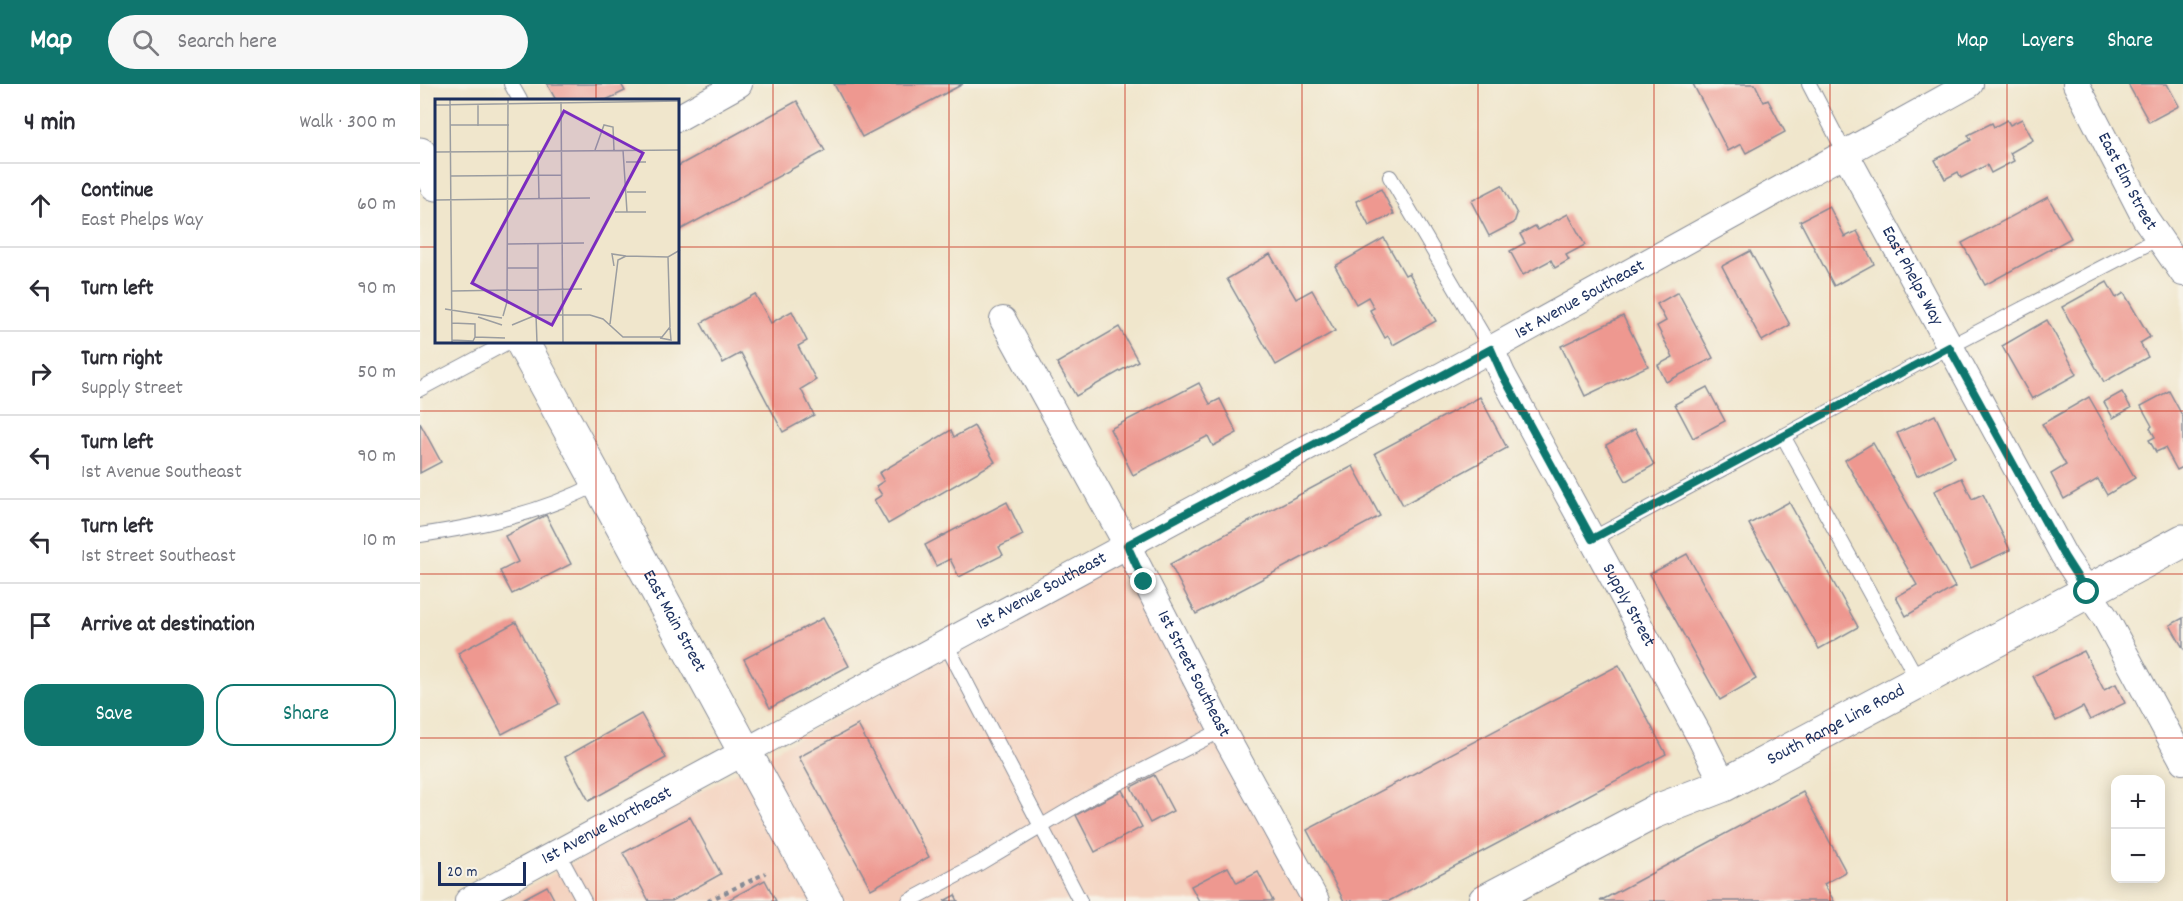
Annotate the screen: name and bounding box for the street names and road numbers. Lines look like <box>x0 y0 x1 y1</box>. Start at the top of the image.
street label: East Elm Street <box>2091 128 2163 236</box>
street label: East Phelps Way <box>1875 222 1949 331</box>
street label: 1st Avenue Southeast <box>1510 254 1650 346</box>
street label: 1st Avenue Southeast <box>972 546 1112 637</box>
street label: Supply Street <box>1595 559 1661 652</box>
street label: East Main Street <box>636 566 712 678</box>
street label: 1st Street Southeast <box>1150 606 1236 742</box>
street label: South Range Line Road <box>1763 678 1910 772</box>
street label: 1st Avenue Northeast <box>537 780 677 871</box>

